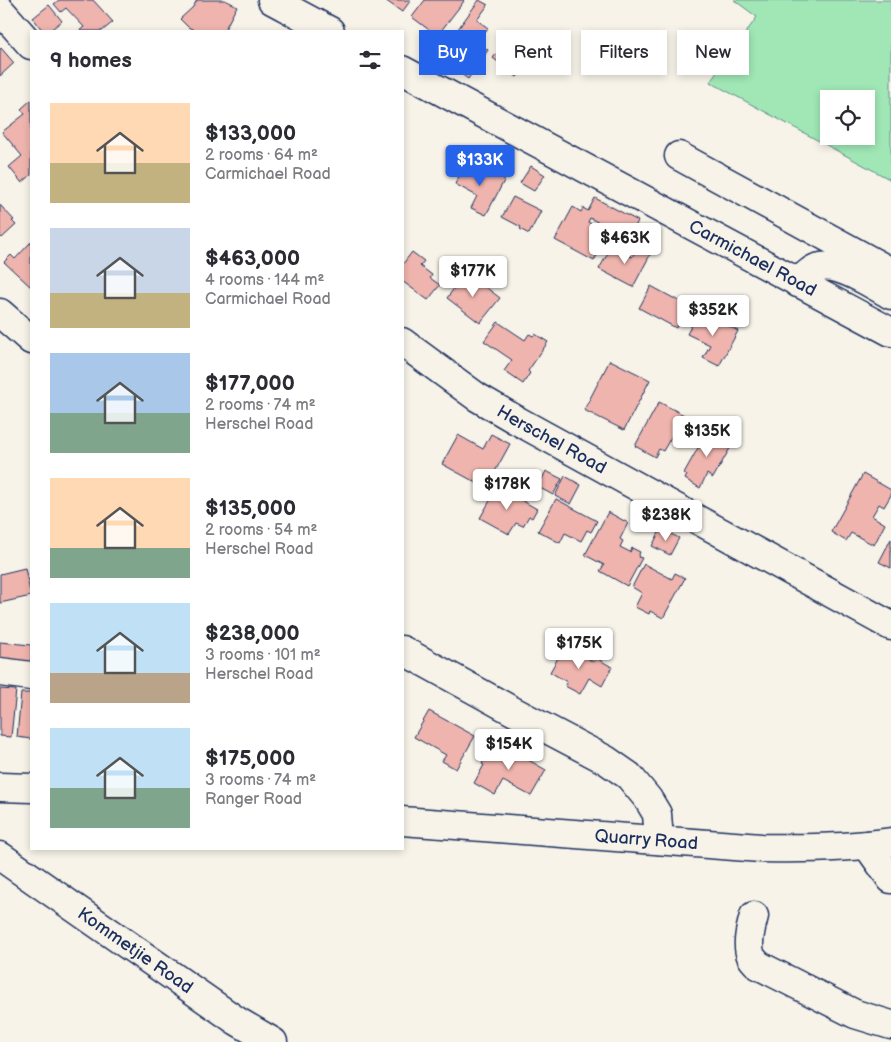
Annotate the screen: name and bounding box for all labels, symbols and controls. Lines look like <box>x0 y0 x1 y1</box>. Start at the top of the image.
chip: Buy <box>419 30 486 75</box>
chip: Rent <box>496 30 571 75</box>
chip: Filters <box>581 30 667 75</box>
chip: New <box>677 30 749 75</box>
icon: filters <box>356 46 384 74</box>
text: 9 homes <box>50 48 132 73</box>
map controls <box>820 90 875 145</box>
button: locate <box>820 90 875 145</box>
text: $133,000 <box>205 121 296 146</box>
icon: home <box>90 123 150 183</box>
pin: $133K <box>445 144 515 187</box>
text: 2 rooms · 64 m² <box>205 146 318 165</box>
text: $133K <box>457 151 503 170</box>
text: Carmichael Road <box>205 165 331 184</box>
street label: Carmichael Road <box>685 216 820 301</box>
pin: $463K <box>590 222 660 265</box>
text: $463K <box>600 229 650 248</box>
text: $463,000 <box>205 246 300 271</box>
icon: home <box>90 248 150 308</box>
pin: $177K <box>438 256 508 298</box>
text: $177K <box>450 262 496 281</box>
text: 4 rooms · 144 m² <box>205 271 324 290</box>
text: Carmichael Road <box>205 290 331 309</box>
pin: $352K <box>678 294 748 337</box>
text: $352K <box>688 301 738 320</box>
text: $177,000 <box>205 371 295 396</box>
icon: home <box>90 373 150 433</box>
text: 2 rooms · 74 m² <box>205 396 316 415</box>
street label: Herschel Road <box>493 401 610 479</box>
text: Herschel Road <box>205 415 313 434</box>
pin: $135K <box>672 416 742 458</box>
text: $135K <box>684 422 730 441</box>
pin: $178K <box>472 468 542 511</box>
text: $178K <box>484 475 530 494</box>
text: $135,000 <box>205 496 296 521</box>
icon: home <box>90 498 150 558</box>
pin: $238K <box>631 500 701 542</box>
text: $238K <box>641 506 691 525</box>
text: 2 rooms · 54 m² <box>205 521 317 540</box>
text: Herschel Road <box>205 540 313 559</box>
text: $238,000 <box>205 621 300 646</box>
icon: home <box>90 623 150 683</box>
pin: $175K <box>544 628 614 670</box>
text: $175K <box>556 634 602 653</box>
text: 3 rooms · 101 m² <box>205 646 321 665</box>
text: Herschel Road <box>205 665 313 684</box>
pin: $154K <box>474 728 544 771</box>
text: $154K <box>486 735 532 754</box>
text: $175,000 <box>205 746 295 771</box>
icon: home <box>90 748 150 808</box>
text: 3 rooms · 74 m² <box>205 771 316 790</box>
text: Ranger Road <box>205 790 302 809</box>
street label: Quarry Road <box>594 826 699 854</box>
street label: Kommetjie Road <box>73 903 197 998</box>

